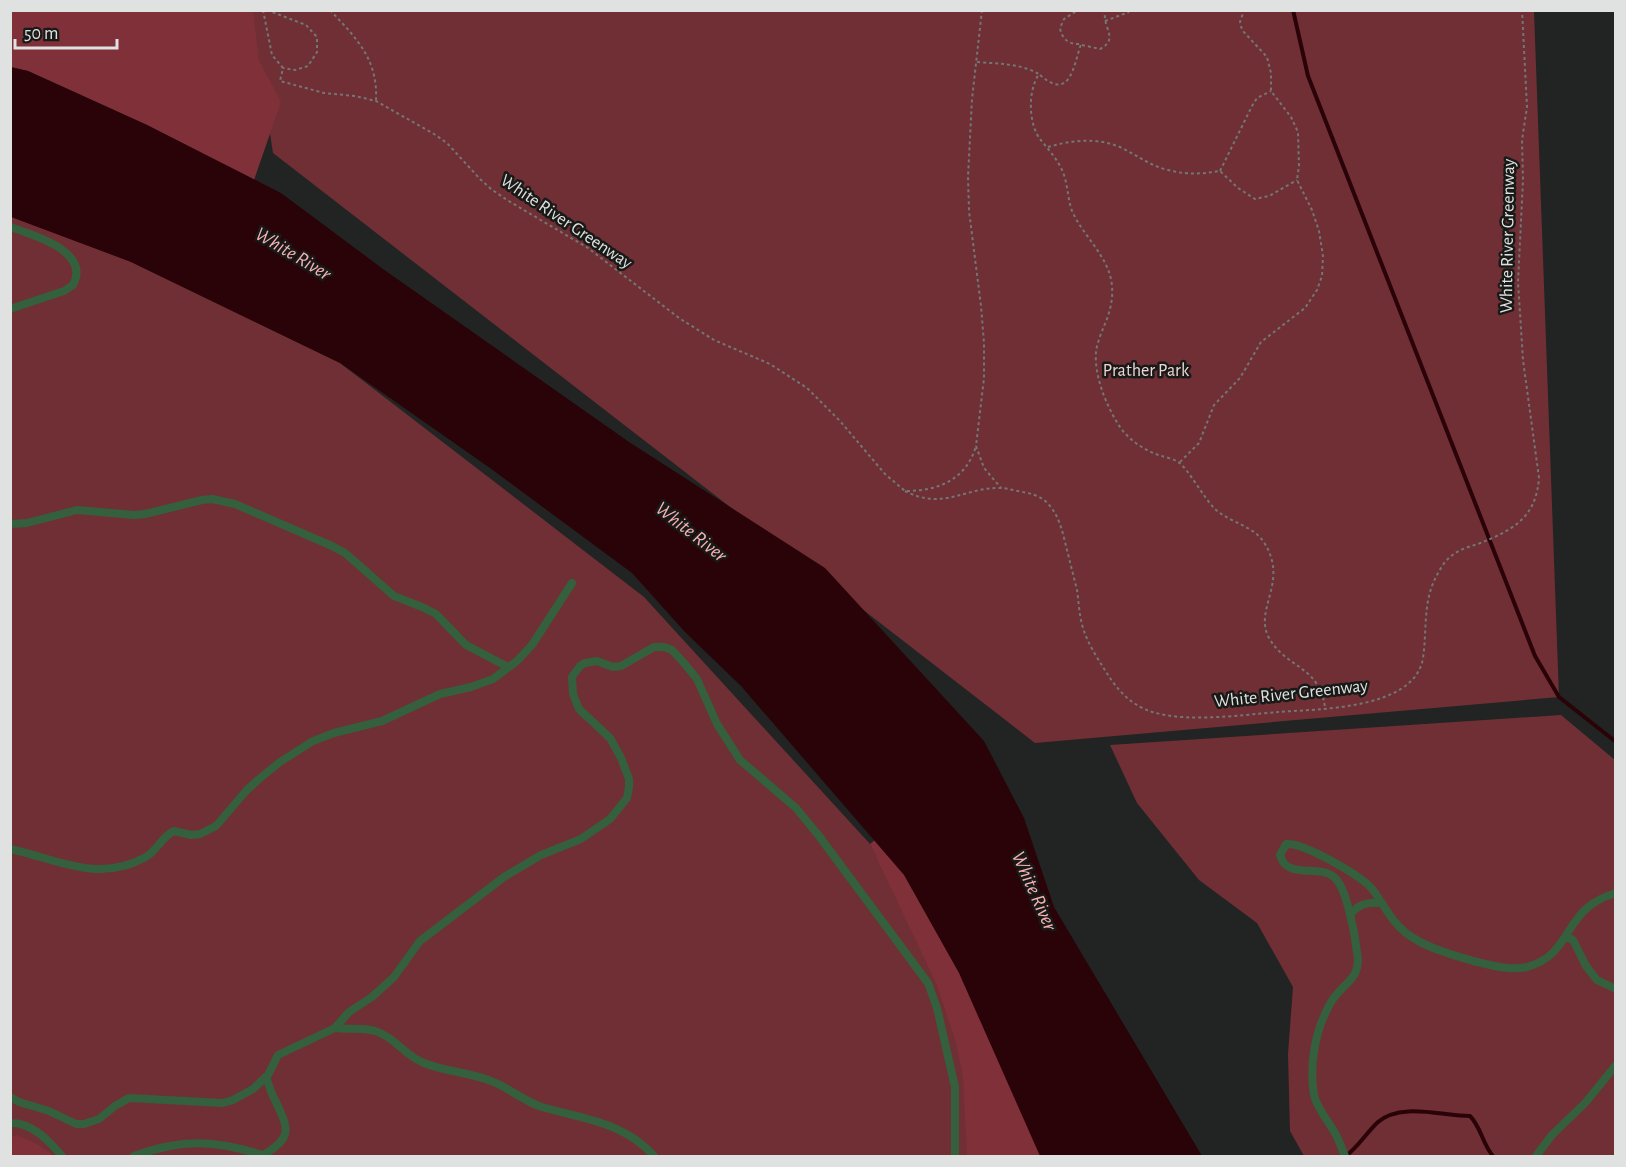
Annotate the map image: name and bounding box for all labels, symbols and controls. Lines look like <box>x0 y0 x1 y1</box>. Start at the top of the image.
scale bar <box>15 12 117 50</box>
text: 50 m <box>24 25 58 43</box>
street label: White River Greenway <box>1498 158 1518 313</box>
street label: White River Greenway <box>497 171 635 273</box>
water label: White River <box>252 224 335 285</box>
park label: Prather Park <box>1103 362 1190 380</box>
water label: White River <box>652 498 731 566</box>
street label: White River Greenway <box>1213 677 1369 711</box>
water label: White River <box>1008 848 1060 934</box>

